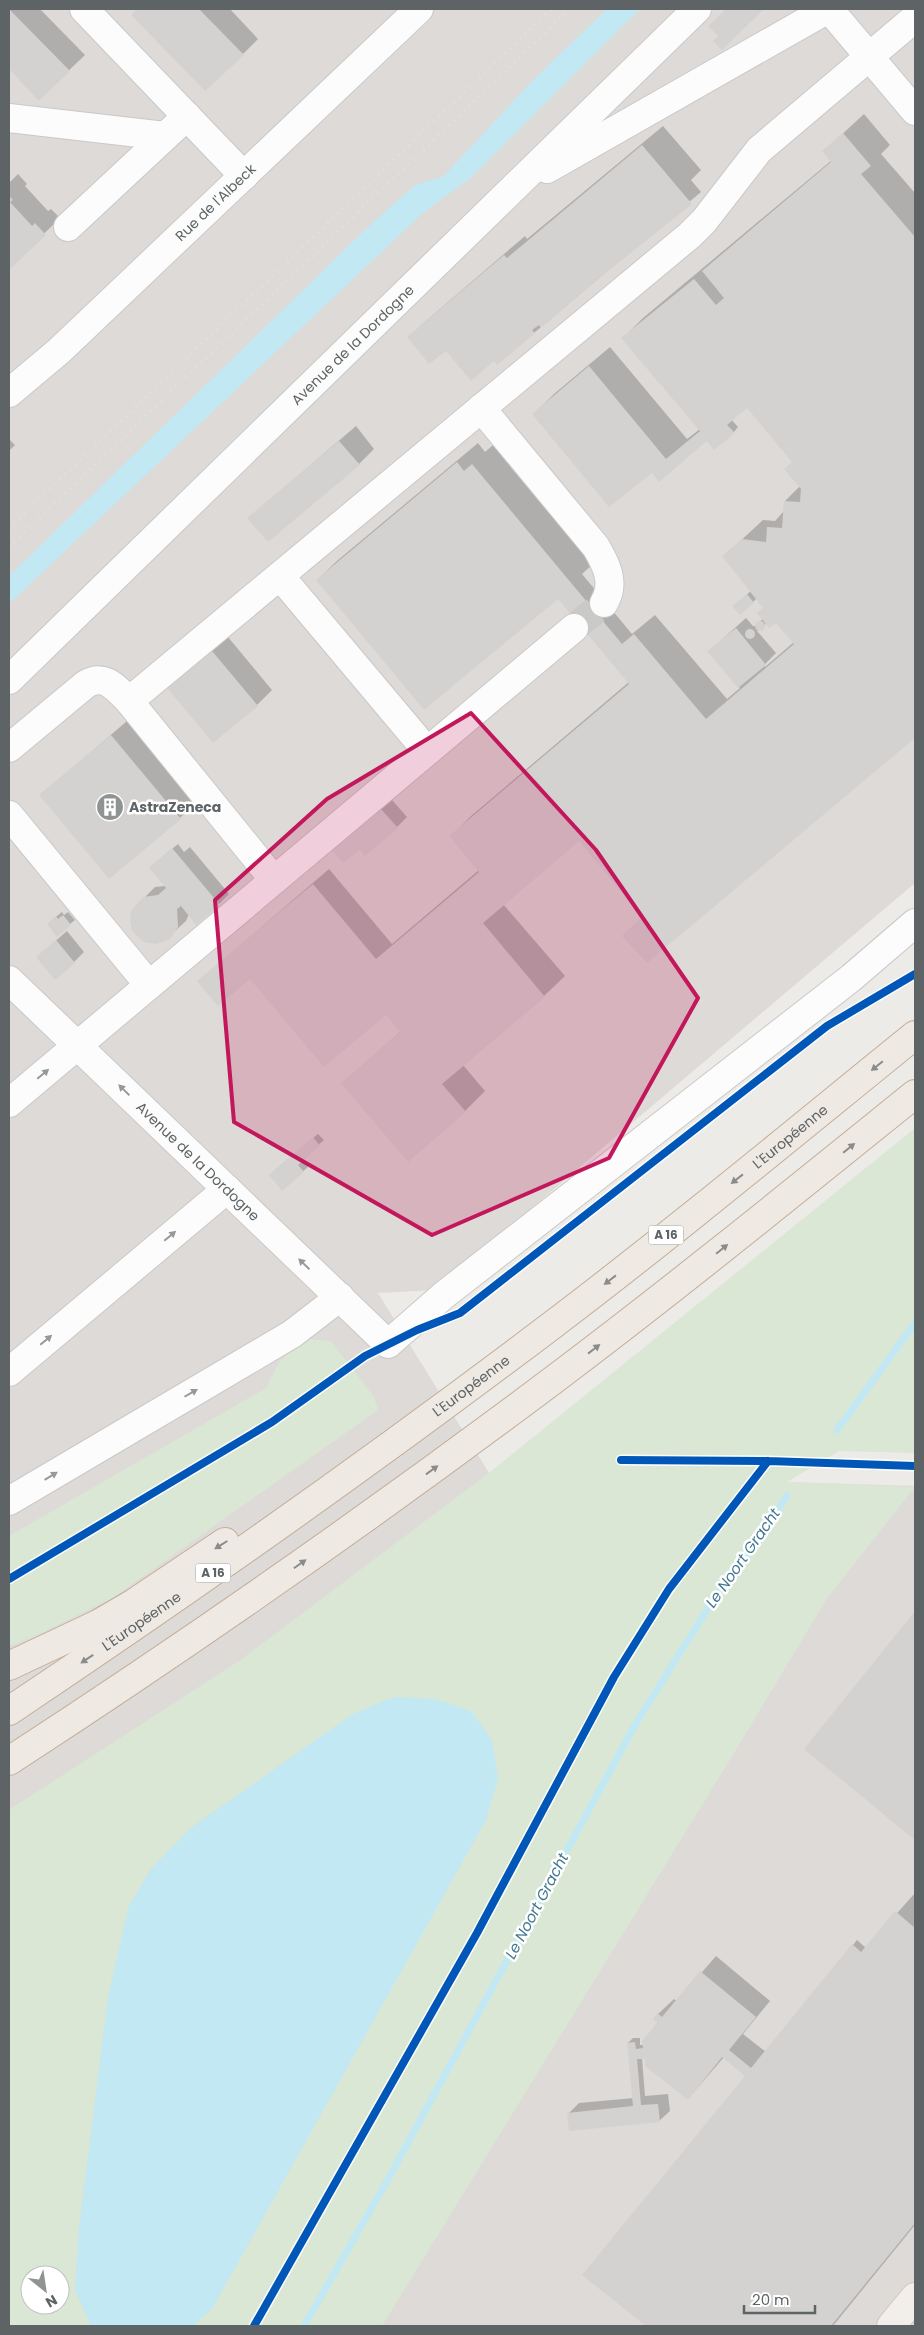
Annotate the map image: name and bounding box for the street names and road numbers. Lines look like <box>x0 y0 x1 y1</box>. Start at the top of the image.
street label: Rue de l'Albeck <box>171 159 261 246</box>
street label: Avenue de la Dordogne <box>287 280 419 409</box>
street label: Avenue de la Dordogne <box>132 1097 264 1226</box>
street label: L'Européenne <box>748 1100 832 1173</box>
road number: A 16 <box>648 1226 684 1244</box>
street label: L'Européenne <box>428 1350 514 1421</box>
road number: A 16 <box>196 1564 230 1582</box>
street label: L'Européenne <box>98 1587 185 1656</box>

